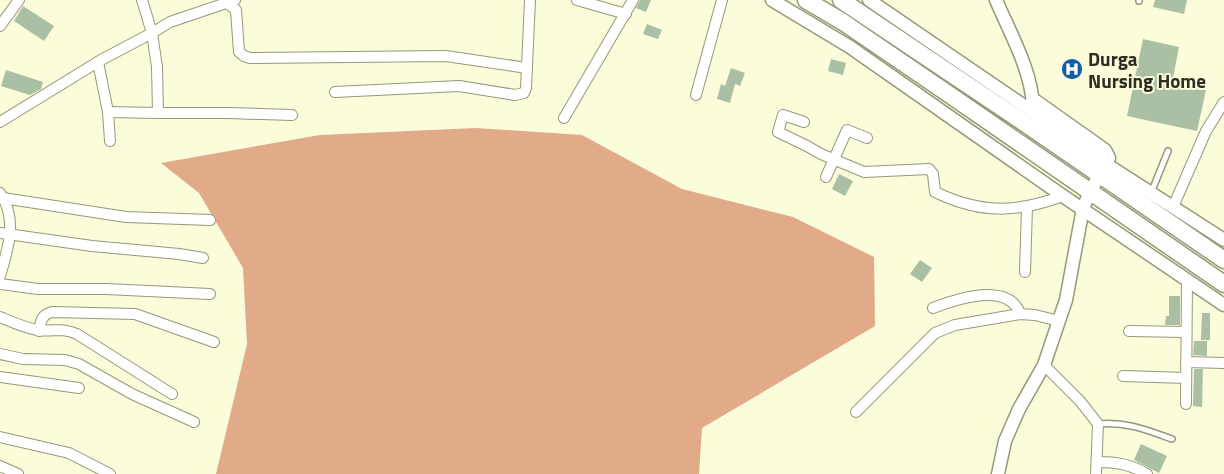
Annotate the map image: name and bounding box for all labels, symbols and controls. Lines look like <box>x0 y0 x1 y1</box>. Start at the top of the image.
place label: Durga Nursing Home <box>1088 44 1206 95</box>
hospital icon: Durga Nursing Home <box>1060 57 1084 81</box>

